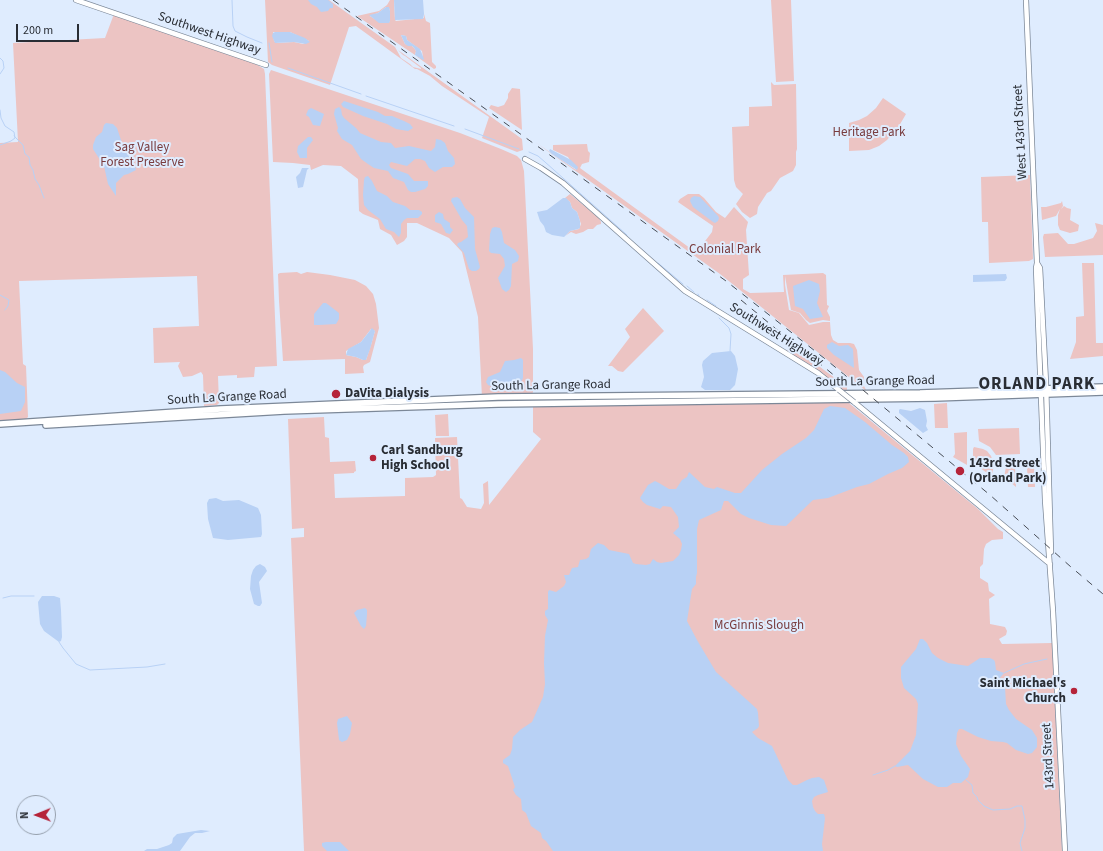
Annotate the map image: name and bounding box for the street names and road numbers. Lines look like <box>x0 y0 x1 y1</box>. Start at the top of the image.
street label: Southwest Highway <box>156 9 262 59</box>
street label: West 143rd Street <box>1011 84 1031 180</box>
street label: Southwest Highway <box>726 300 826 370</box>
street label: South La Grange Road <box>815 373 935 391</box>
street label: South La Grange Road <box>491 377 611 395</box>
street label: South La Grange Road <box>167 387 287 409</box>
street label: 143rd Street <box>1039 723 1059 789</box>

